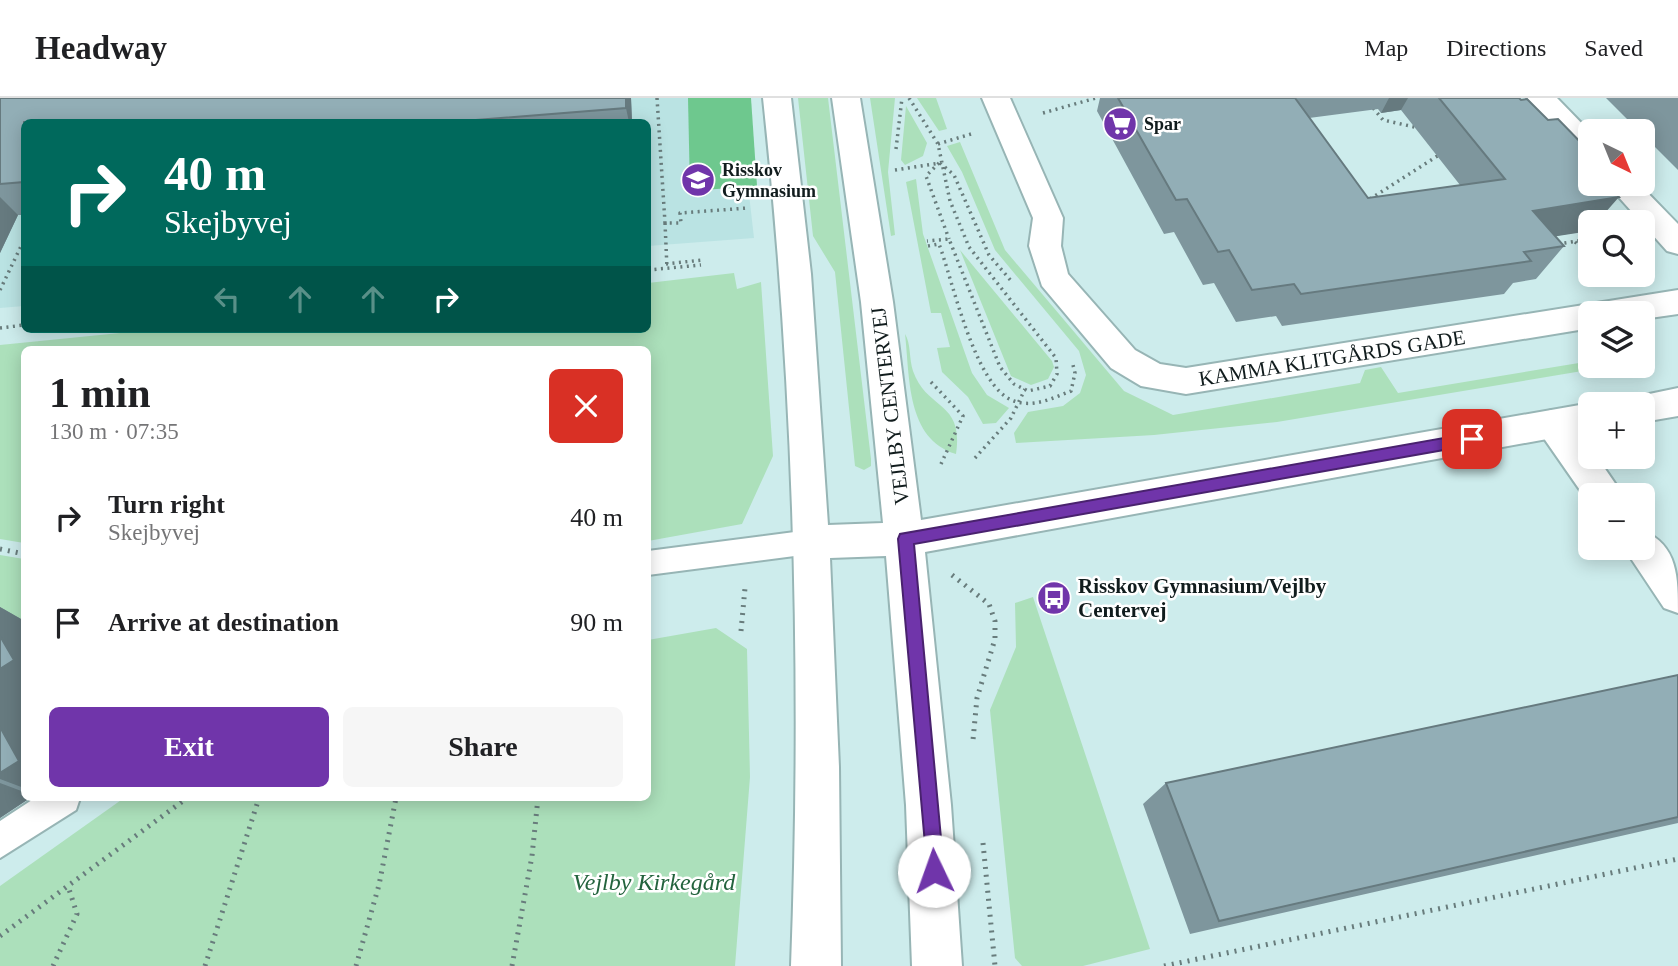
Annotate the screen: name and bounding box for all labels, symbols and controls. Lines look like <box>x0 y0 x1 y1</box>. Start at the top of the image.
text: Headway <box>35 30 167 66</box>
text: Map <box>1364 35 1408 61</box>
text: Directions <box>1446 35 1546 61</box>
text: Saved <box>1584 35 1643 61</box>
supermarket icon: Spar <box>1101 105 1139 143</box>
place label: Spar <box>1144 114 1181 134</box>
north arrow <box>1578 119 1656 196</box>
map controls <box>1578 119 1655 560</box>
text: 40 m <box>164 146 266 201</box>
icon: right <box>49 147 140 238</box>
place label: Risskov Gymnasium <box>722 160 816 201</box>
school or university icon: Risskov Gymnasium <box>679 161 717 199</box>
text: Skejbyvej <box>164 204 292 240</box>
button: search <box>1578 210 1655 287</box>
icon: left <box>208 280 246 318</box>
icon: ahead <box>281 280 319 318</box>
icon: ahead <box>354 280 392 318</box>
icon: right <box>427 280 465 318</box>
button: layers <box>1578 301 1655 378</box>
street label: VEJLBY CENTERVEJ <box>866 306 914 506</box>
street label: KAMMA KLITGÅRDS GADE <box>1197 325 1467 391</box>
button: close <box>549 369 623 443</box>
text: 1 min <box>49 370 151 416</box>
button: + <box>1578 392 1655 469</box>
pin <box>1442 409 1502 469</box>
text: 130 m · 07:35 <box>49 419 179 444</box>
icon: arrive <box>1453 420 1491 458</box>
button: − <box>1578 483 1655 560</box>
text: Turn right <box>108 490 225 519</box>
icon: right <box>49 499 87 537</box>
text: 40 m <box>570 503 623 532</box>
text: Skejbyvej <box>108 520 200 545</box>
place label: Risskov Gymnasium/Vejlby Centervej <box>1078 574 1327 622</box>
bus stop icon: Risskov Gymnasium/Vejlby Centervej <box>1035 579 1073 617</box>
icon: arrive <box>49 604 87 642</box>
text: Arrive at destination <box>108 608 339 637</box>
text: 90 m <box>570 608 623 637</box>
button: Exit <box>49 707 329 787</box>
button: Share <box>343 707 623 787</box>
position arrow <box>897 834 971 908</box>
park label: Vejlby Kirkegård <box>573 869 736 895</box>

